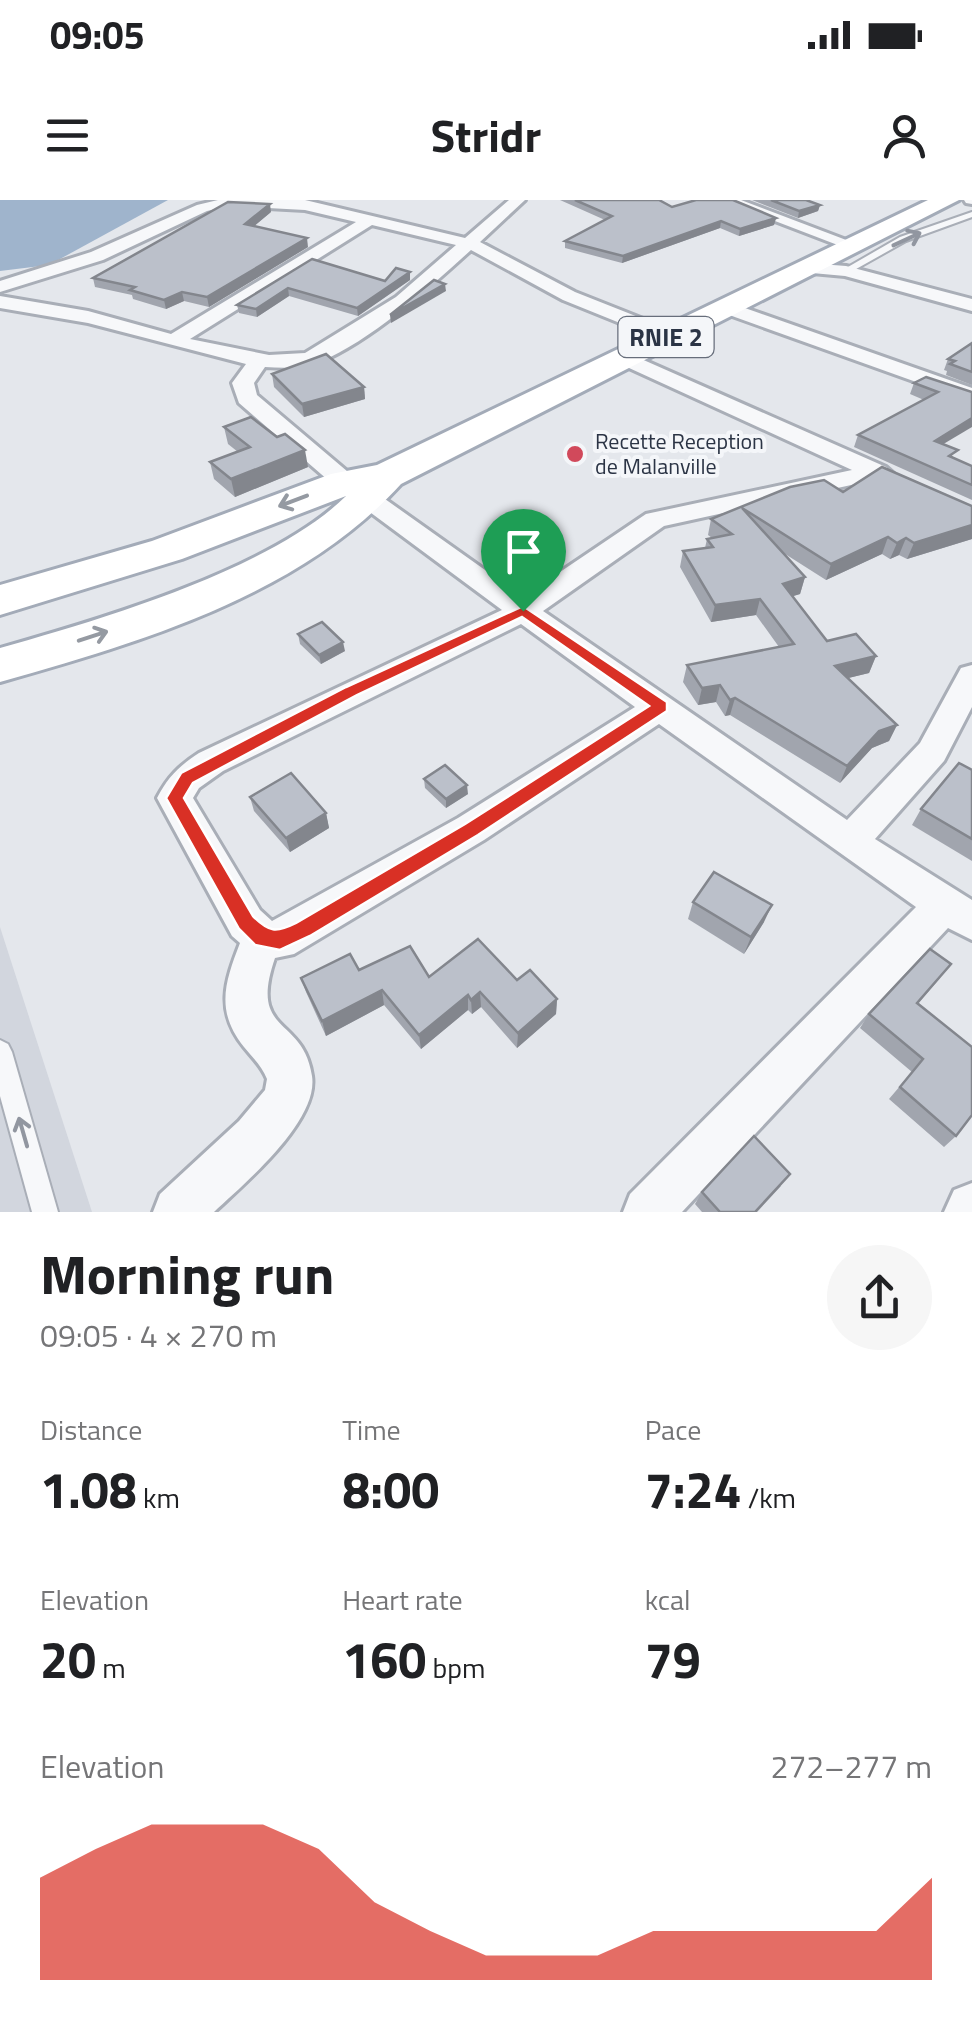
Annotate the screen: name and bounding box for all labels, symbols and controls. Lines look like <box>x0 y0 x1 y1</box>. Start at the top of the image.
text: 09:05 <box>50 6 145 64</box>
text: Stridr <box>431 101 541 169</box>
icon: menu <box>40 108 95 163</box>
icon: person <box>877 108 932 163</box>
one-way arrow <box>891 228 921 247</box>
road number: RNIE 2 <box>618 317 714 357</box>
place label: Recette Reception de Malanville <box>595 424 764 483</box>
marker: Recette Reception de Malanville <box>564 443 586 465</box>
one-way arrow <box>279 493 310 511</box>
pin <box>481 509 566 612</box>
icon: arrive <box>496 524 551 579</box>
one-way arrow <box>77 626 109 644</box>
one-way arrow <box>12 1117 31 1148</box>
text: Morning run <box>40 1232 334 1315</box>
button: share <box>827 1245 932 1350</box>
text: 09:05 · 4 × 270 m <box>40 1311 277 1359</box>
text: Distance <box>40 1408 142 1451</box>
text: Time <box>342 1408 401 1451</box>
text: Pace <box>645 1408 701 1451</box>
text: 1.08 <box>40 1451 137 1527</box>
text: 8:00 <box>342 1451 439 1527</box>
text: 7:24 <box>645 1451 741 1527</box>
text: km <box>137 1476 180 1519</box>
text: /km <box>741 1476 796 1519</box>
text: Elevation <box>40 1578 149 1621</box>
text: Heart rate <box>342 1578 463 1621</box>
text: kcal <box>645 1578 690 1621</box>
text: 20 <box>40 1621 96 1697</box>
text: 160 <box>342 1621 426 1697</box>
text: 79 <box>645 1621 701 1697</box>
text: m <box>96 1646 126 1689</box>
text: bpm <box>426 1646 485 1689</box>
text: Elevation <box>40 1742 164 1790</box>
text: 272–277 m <box>770 1742 932 1790</box>

